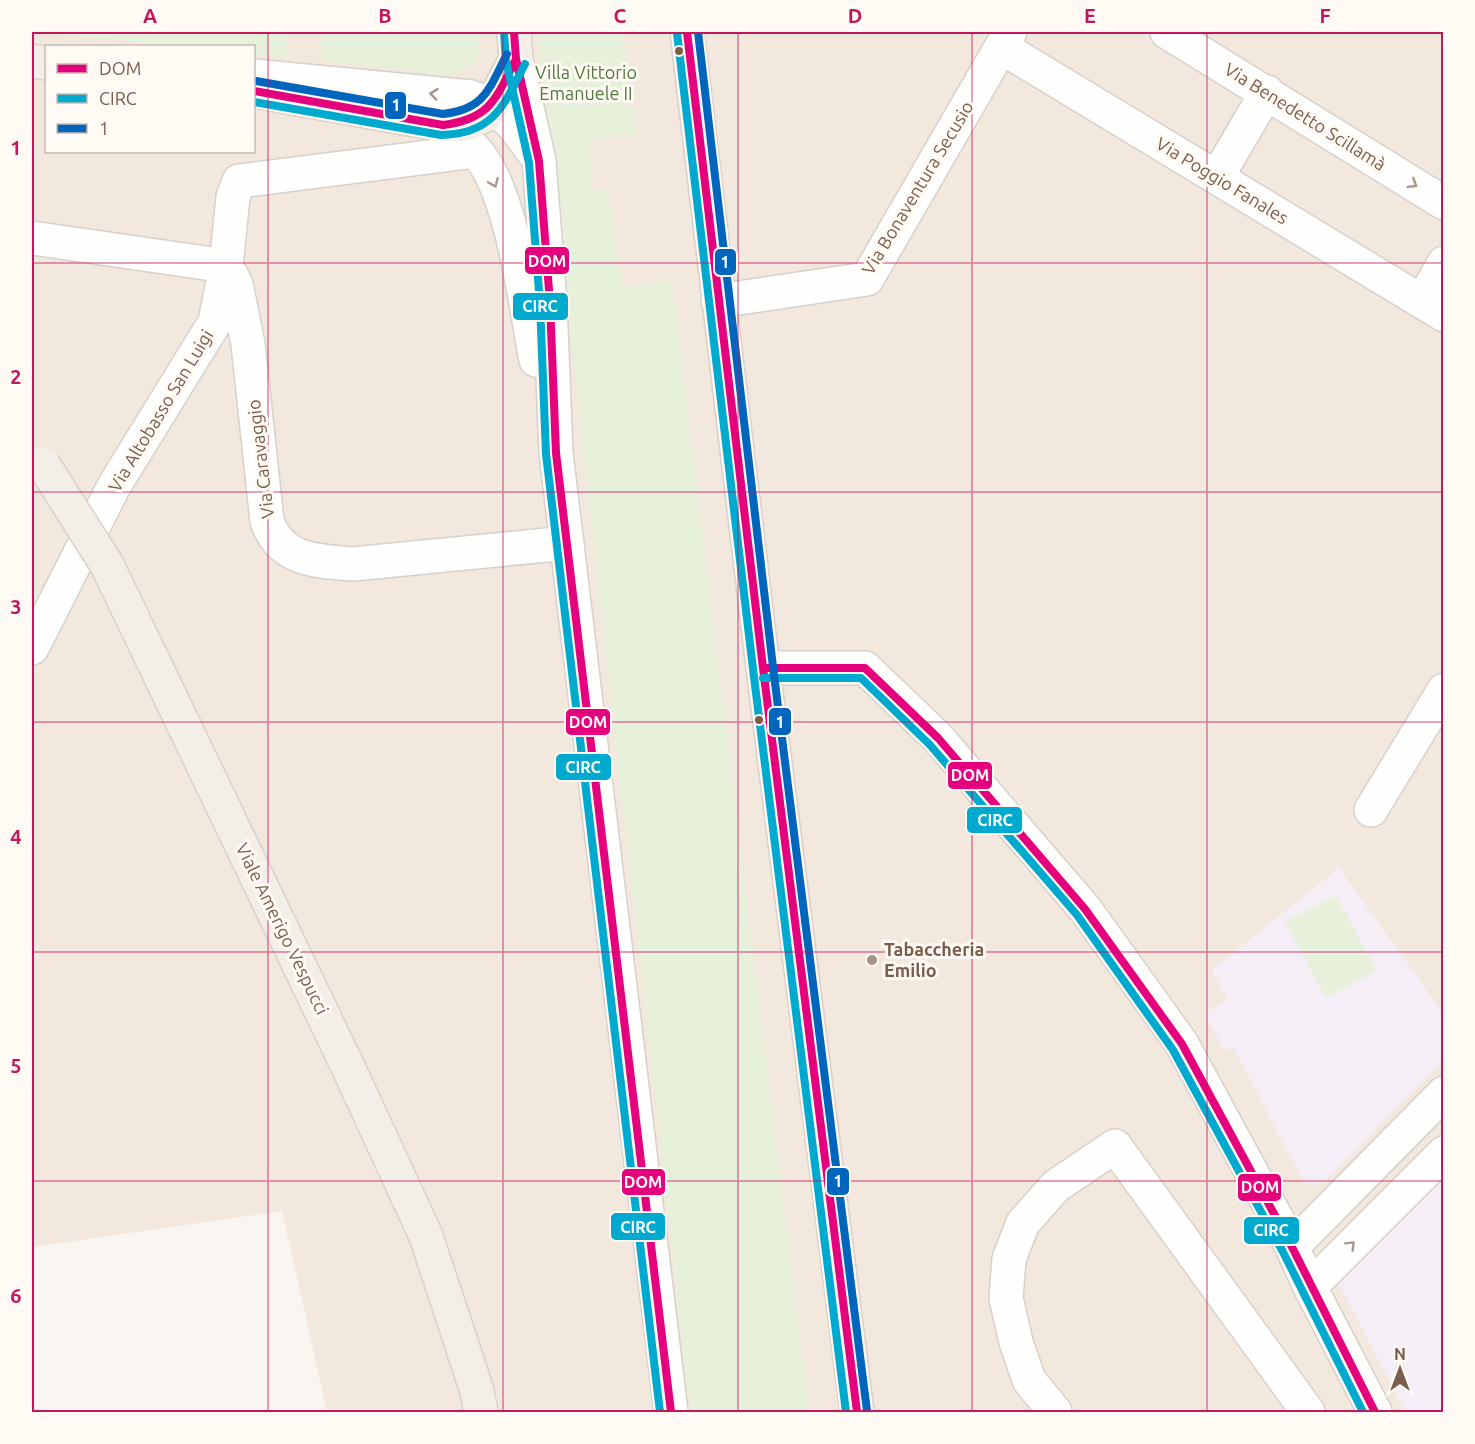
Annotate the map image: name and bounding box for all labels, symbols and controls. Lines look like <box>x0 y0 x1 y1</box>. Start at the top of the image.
text: A <box>143 4 157 27</box>
text: B <box>378 4 392 27</box>
text: C <box>614 4 627 27</box>
text: D <box>848 4 862 27</box>
text: E <box>1084 4 1096 27</box>
text: F <box>1319 4 1331 27</box>
legend <box>45 45 255 153</box>
unlabelled marker <box>673 45 685 57</box>
text: DOM <box>99 58 141 78</box>
street label: Via Benedetto Scillamà <box>1221 58 1390 174</box>
park label: Villa Vittorio Emanuele II <box>535 62 637 103</box>
text: CIRC <box>99 88 137 108</box>
one-way arrow <box>430 88 439 101</box>
line badge: 1 <box>384 91 407 120</box>
text: 1 <box>391 96 401 114</box>
street label: Via Bonaventura Secusio <box>857 97 977 278</box>
text: 1 <box>99 118 109 138</box>
street label: Via Poggio Fanales <box>1153 133 1292 228</box>
text: 1 <box>10 136 22 159</box>
one-way arrow <box>1407 176 1417 188</box>
one-way arrow <box>487 177 499 188</box>
line badge: DOM <box>524 246 570 275</box>
line badge: 1 <box>714 248 737 276</box>
text: DOM <box>528 252 566 270</box>
text: 1 <box>720 253 730 271</box>
line badge: CIRC <box>512 292 569 321</box>
text: CIRC <box>522 297 558 315</box>
street label: Via Altobasso San Luigi <box>104 326 216 495</box>
text: 2 <box>10 365 22 388</box>
street label: Via Caravaggio <box>243 398 277 520</box>
text: 3 <box>10 595 22 618</box>
line badge: 1 <box>768 707 792 736</box>
line badge: DOM <box>565 708 611 736</box>
text: DOM <box>569 713 607 731</box>
text: 1 <box>775 713 785 731</box>
unlabelled marker <box>753 714 765 726</box>
line badge: CIRC <box>555 753 612 781</box>
text: CIRC <box>565 758 601 776</box>
line badge: DOM <box>947 761 993 790</box>
text: DOM <box>951 766 989 784</box>
line badge: CIRC <box>966 806 1023 834</box>
text: CIRC <box>977 811 1013 829</box>
text: 4 <box>10 825 22 848</box>
street label: Viale Amerigo Vespucci <box>233 840 333 1018</box>
place label: Tabaccheria Emilio <box>884 939 984 980</box>
marker: Tabaccheria Emilio <box>865 953 879 967</box>
text: 5 <box>10 1054 22 1077</box>
line badge: 1 <box>826 1167 850 1196</box>
line badge: DOM <box>621 1168 666 1196</box>
text: 1 <box>833 1172 843 1190</box>
text: DOM <box>624 1173 662 1191</box>
line badge: DOM <box>1237 1173 1282 1202</box>
text: DOM <box>1241 1178 1279 1196</box>
line badge: CIRC <box>610 1212 666 1241</box>
line badge: CIRC <box>1243 1216 1300 1245</box>
text: CIRC <box>620 1218 656 1236</box>
text: CIRC <box>1253 1221 1289 1239</box>
one-way arrow <box>1344 1242 1355 1252</box>
text: 6 <box>10 1284 22 1307</box>
north arrow <box>1370 1339 1430 1399</box>
text: N <box>1394 1345 1406 1363</box>

